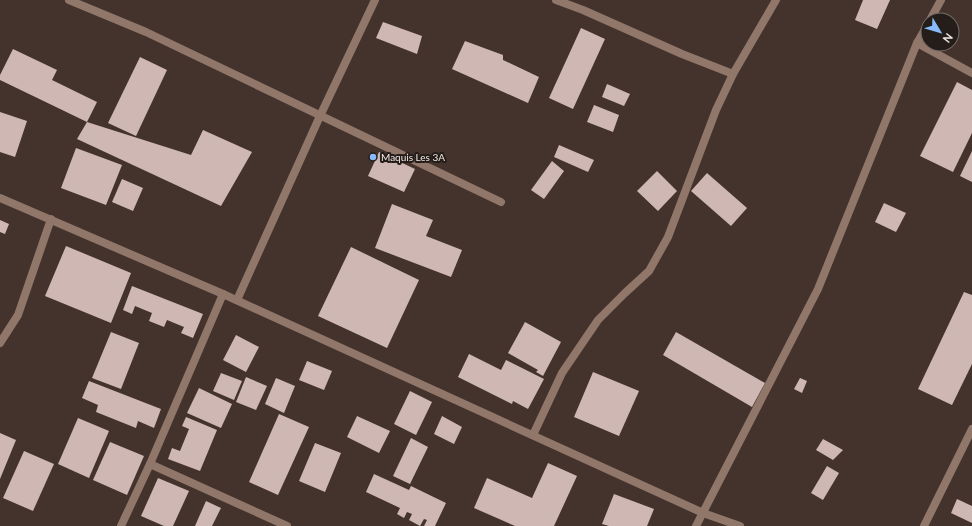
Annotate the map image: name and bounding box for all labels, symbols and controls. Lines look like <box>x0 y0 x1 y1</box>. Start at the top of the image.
north arrow <box>920 12 960 52</box>
text: N <box>941 31 956 46</box>
place label: Maquis Les 3A <box>381 151 445 163</box>
marker: Maquis Les 3A <box>368 152 378 162</box>

